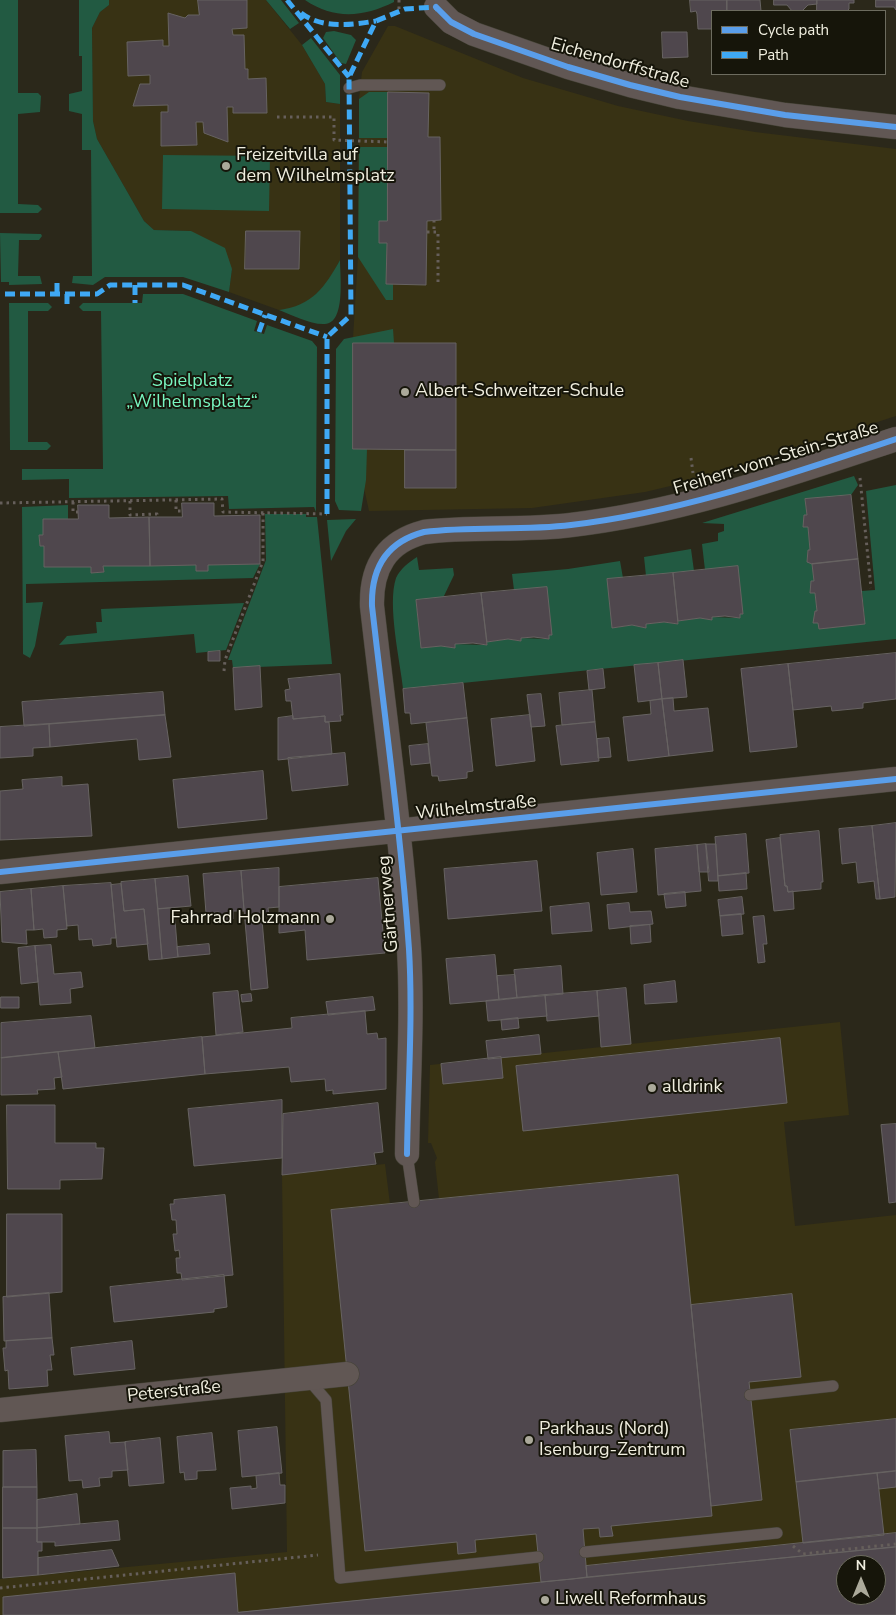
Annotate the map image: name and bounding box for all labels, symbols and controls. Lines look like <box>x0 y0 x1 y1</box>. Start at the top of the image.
legend <box>711 10 886 75</box>
text: Cycle path <box>758 20 829 40</box>
street label: Eichendorffstraße <box>548 34 692 94</box>
text: Path <box>758 45 789 65</box>
place label: Freizeitvilla auf dem Wilhelmsplatz <box>236 145 395 188</box>
marker: Freizeitvilla auf dem Wilhelmsplatz <box>220 160 232 172</box>
park label: Spielplatz „Wilhelmsplatz“ <box>126 371 258 414</box>
place label: Albert-Schweitzer-Schule <box>415 381 624 403</box>
marker: Albert-Schweitzer-Schule <box>399 386 411 398</box>
street label: Freiherr-vom-Stein-Straße <box>671 417 881 501</box>
street label: Wilhelmstraße <box>415 791 537 825</box>
street label: Gärtnerweg <box>374 854 404 954</box>
place label: Fahrrad Holzmann <box>171 908 320 930</box>
marker: Fahrrad Holzmann <box>324 913 336 925</box>
place label: alldrink <box>662 1077 722 1099</box>
marker: alldrink <box>646 1082 658 1094</box>
street label: Peterstraße <box>126 1376 222 1408</box>
place label: Parkhaus (Nord) Isenburg-Zentrum <box>539 1419 686 1462</box>
marker: Parkhaus (Nord) Isenburg-Zentrum <box>523 1434 535 1446</box>
north arrow <box>836 1555 886 1605</box>
text: N <box>856 1556 866 1575</box>
place label: Liwell Reformhaus <box>555 1589 706 1611</box>
marker: Liwell Reformhaus <box>539 1594 551 1606</box>

